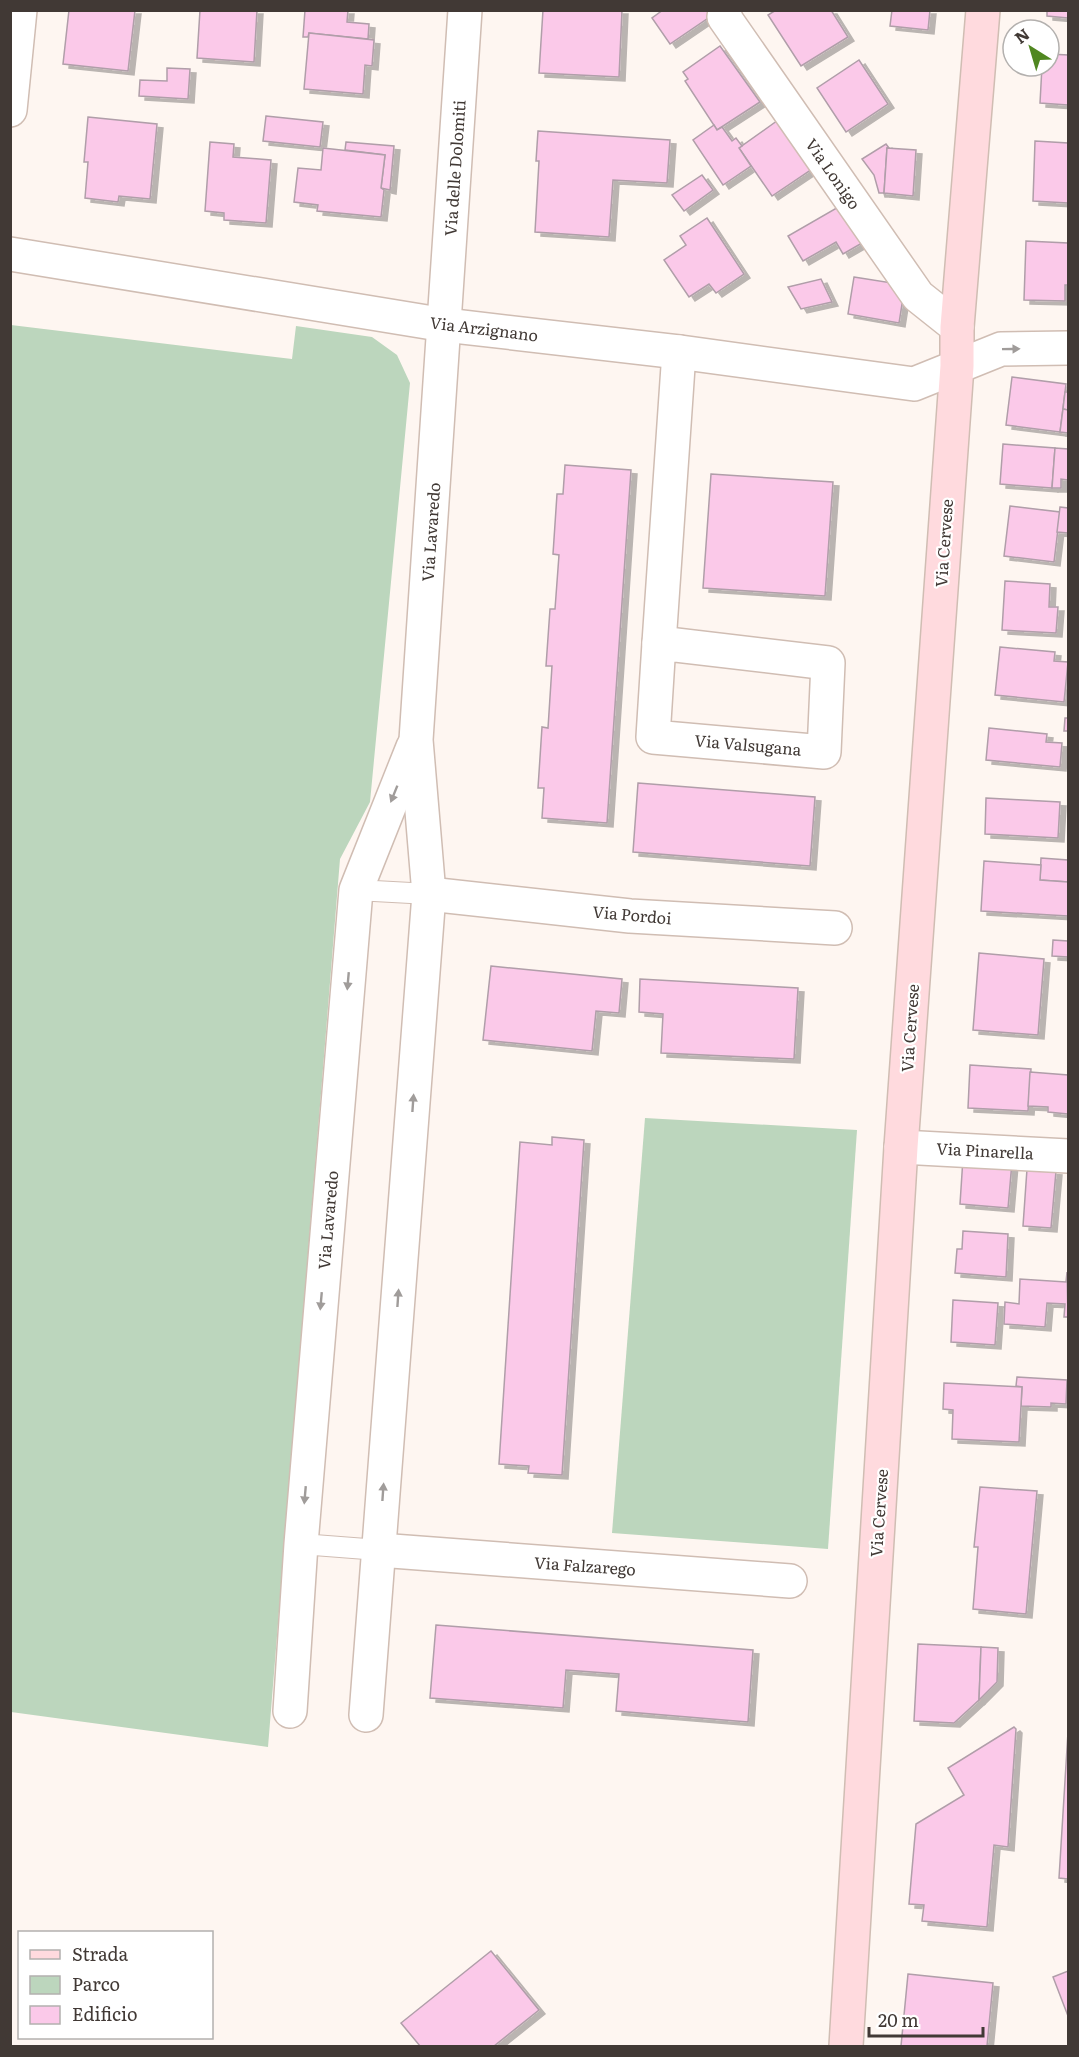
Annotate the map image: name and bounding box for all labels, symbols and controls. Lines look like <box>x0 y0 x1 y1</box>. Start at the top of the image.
north arrow <box>1001 18 1061 78</box>
text: N <box>1009 22 1034 49</box>
street label: Via delle Dolomiti <box>437 99 471 237</box>
street label: Via Lonigo <box>800 133 867 214</box>
street label: Via Arzignano <box>429 309 540 347</box>
one-way arrow <box>1001 344 1020 354</box>
street label: Via Lavaredo <box>415 482 445 582</box>
street label: Via Cervese <box>928 498 958 588</box>
street label: Via Valsugana <box>694 727 803 761</box>
one-way arrow <box>389 785 398 803</box>
street label: Via Pordoi <box>592 899 673 929</box>
one-way arrow <box>343 972 353 991</box>
street label: Via Cervese <box>894 983 924 1073</box>
one-way arrow <box>408 1094 418 1113</box>
street label: Via Pinarella <box>936 1135 1035 1165</box>
street label: Via Lavaredo <box>311 1169 343 1270</box>
one-way arrow <box>393 1288 403 1307</box>
one-way arrow <box>317 1292 326 1311</box>
street label: Via Cervese <box>863 1468 893 1558</box>
one-way arrow <box>379 1483 388 1502</box>
one-way arrow <box>300 1486 310 1505</box>
street label: Via Falzarego <box>533 1549 637 1581</box>
legend <box>18 1931 213 2039</box>
text: Strada <box>72 1940 129 1967</box>
text: Parco <box>72 1970 120 1997</box>
text: Edificio <box>72 2000 138 2027</box>
scale bar <box>869 2000 983 2038</box>
text: 20 m <box>878 2006 919 2033</box>

